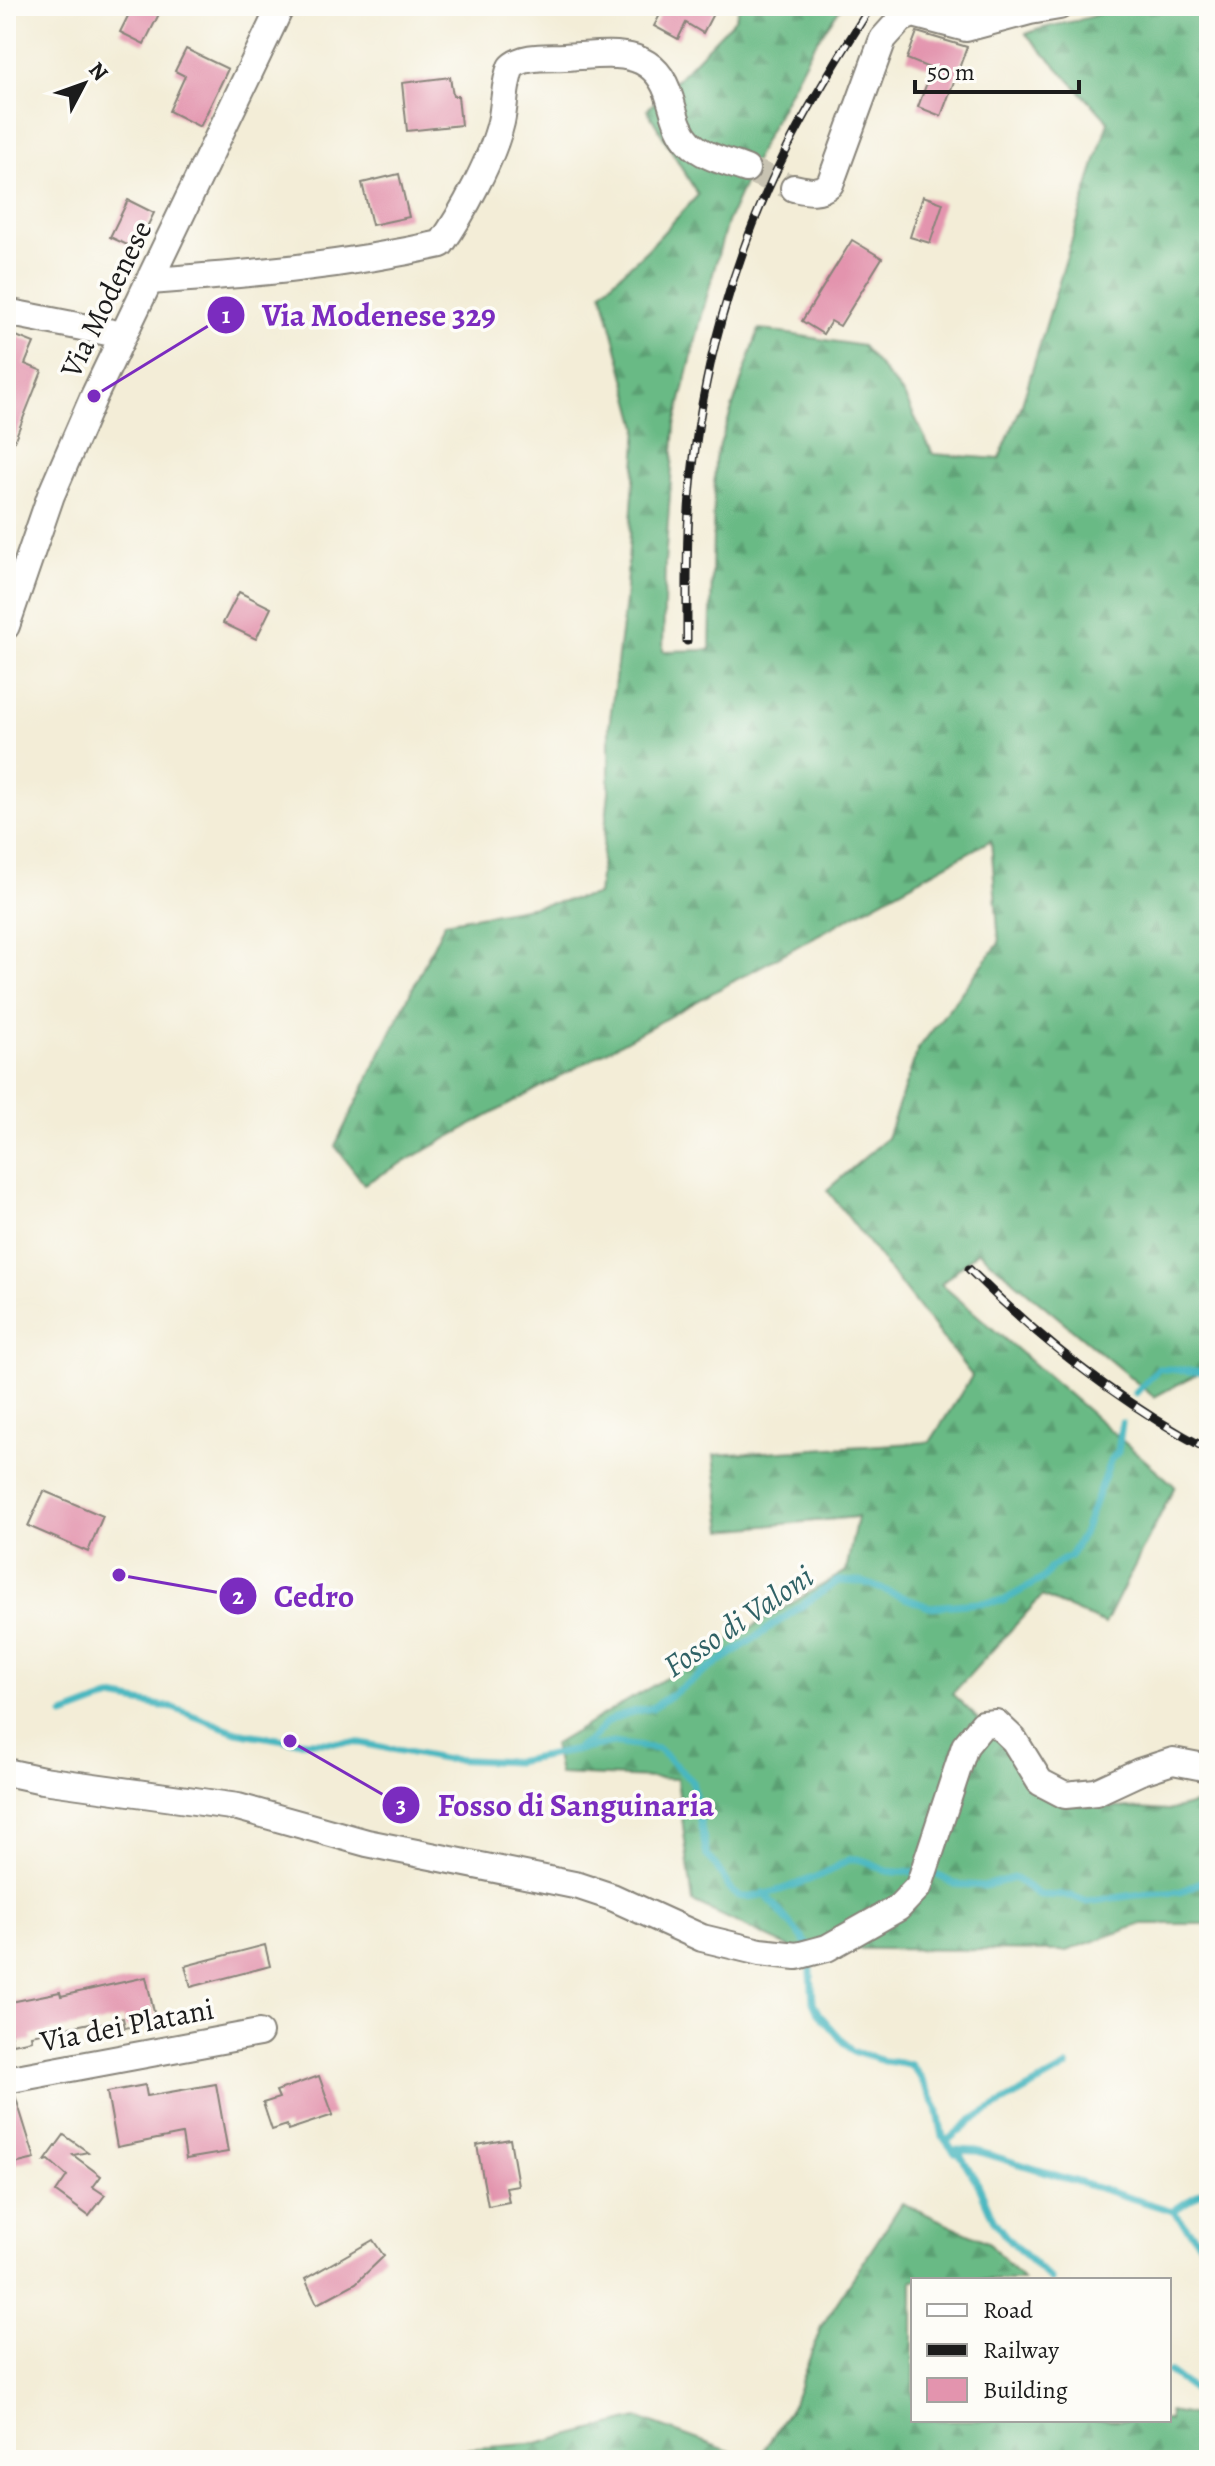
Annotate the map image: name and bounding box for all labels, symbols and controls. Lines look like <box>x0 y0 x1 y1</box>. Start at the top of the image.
north arrow <box>44 44 124 124</box>
scale bar <box>915 44 1079 94</box>
text: N <box>82 56 115 87</box>
text: 50 m <box>927 56 975 88</box>
street label: Via Modenese <box>50 214 161 385</box>
callout: Via Modenese 329 <box>206 287 512 343</box>
text: Via Modenese 329 <box>261 293 496 337</box>
text: 1 <box>222 299 231 331</box>
water label: Fosso di Valoni <box>654 1555 822 1687</box>
callout: Cedro <box>218 1568 370 1624</box>
text: Cedro <box>274 1574 354 1618</box>
text: 2 <box>232 1580 244 1612</box>
callout: Fosso di Sanguinaria <box>381 1777 730 1833</box>
text: Fosso di Sanguinaria <box>437 1783 715 1827</box>
text: 3 <box>396 1789 406 1821</box>
street label: Via dei Platani <box>36 1989 217 2062</box>
legend <box>911 2278 1171 2422</box>
text: Road <box>983 2294 1033 2326</box>
text: Railway <box>983 2334 1059 2366</box>
text: Building <box>983 2374 1068 2406</box>

